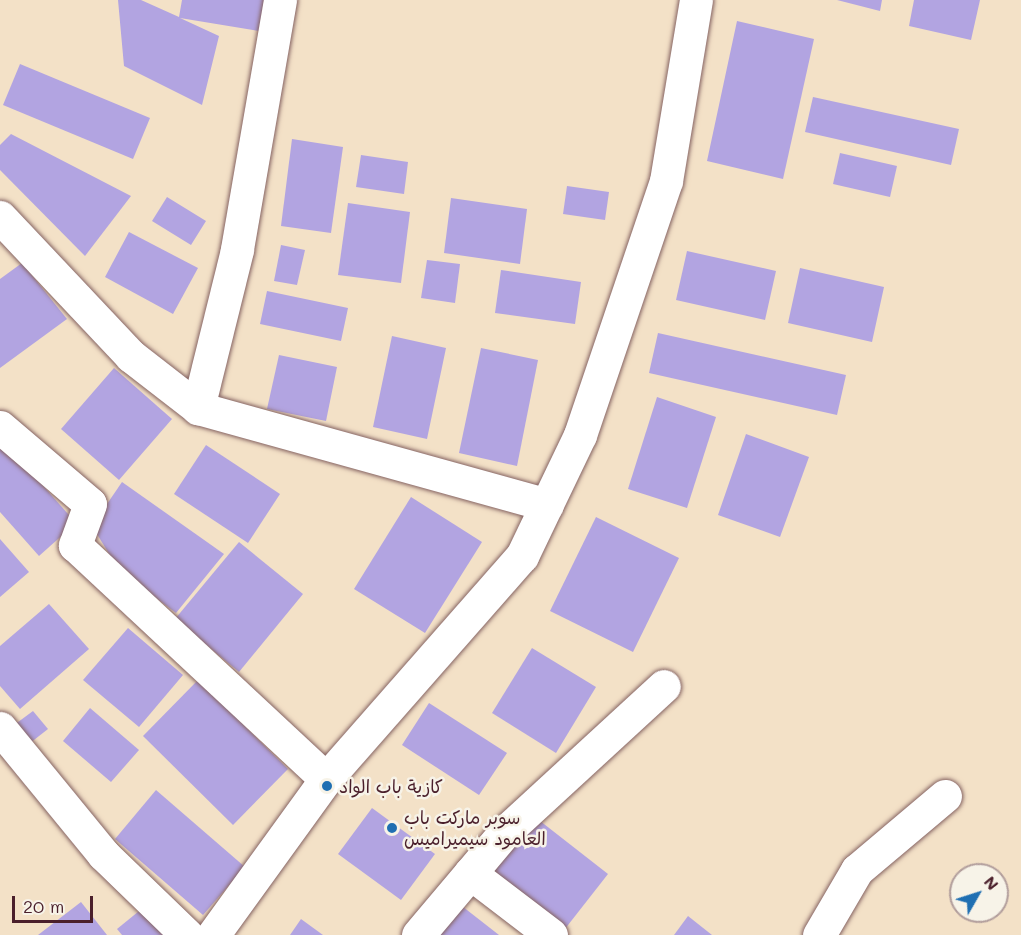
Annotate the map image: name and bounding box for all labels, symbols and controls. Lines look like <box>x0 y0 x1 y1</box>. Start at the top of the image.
place label: كازية باب الواد <box>339 775 443 797</box>
marker: كازية باب الواد <box>320 779 334 793</box>
place label: سوبر ماركت باب العامود سيميراميس <box>404 807 546 850</box>
marker: سوبر ماركت باب العامود سيميراميس <box>385 821 399 835</box>
north arrow <box>949 863 1009 923</box>
text: N <box>980 871 1004 894</box>
scale bar <box>15 884 96 922</box>
text: 20 m <box>23 894 64 918</box>

